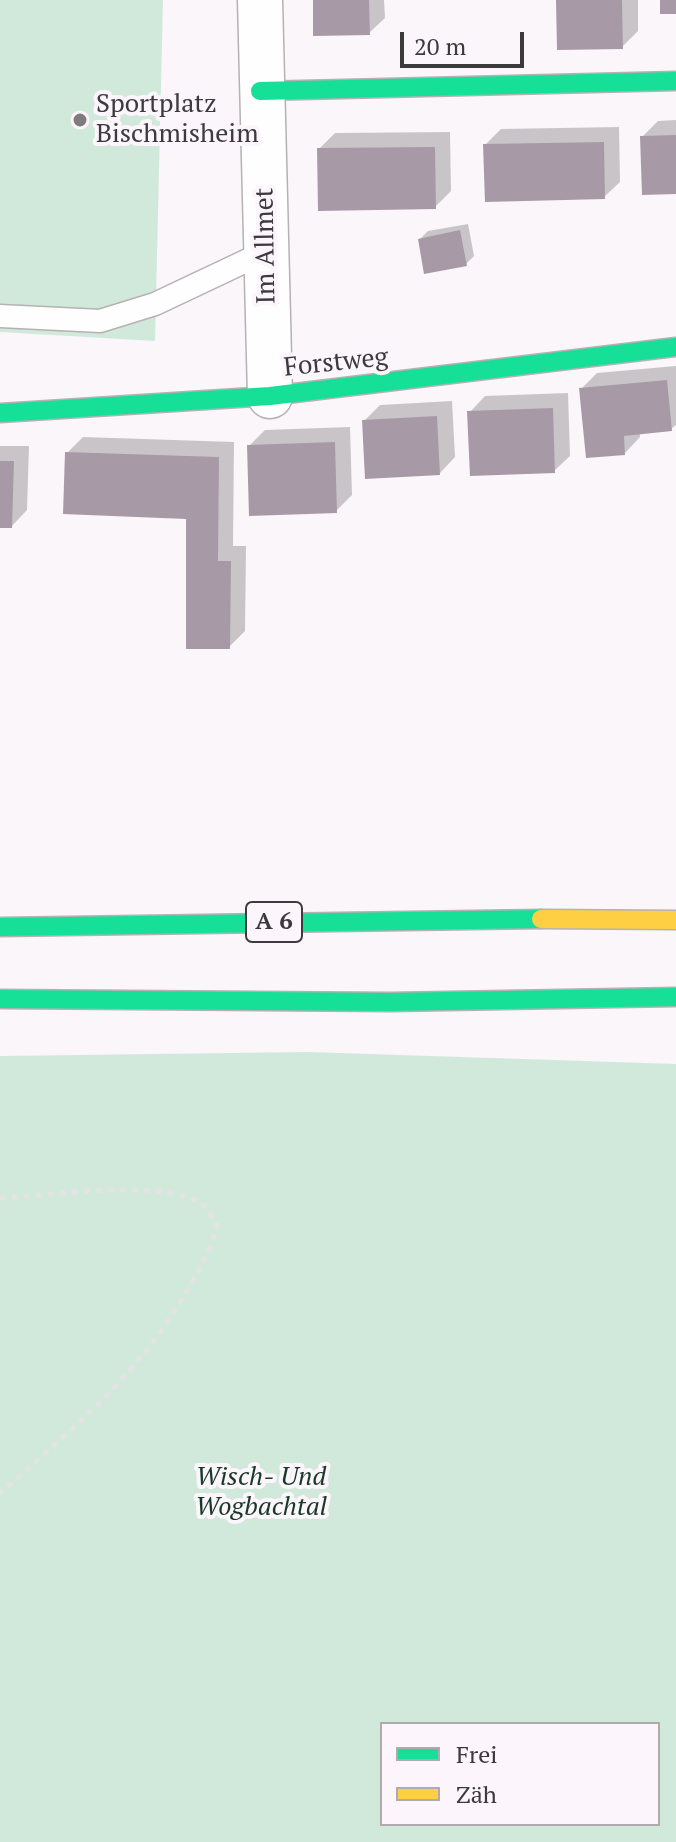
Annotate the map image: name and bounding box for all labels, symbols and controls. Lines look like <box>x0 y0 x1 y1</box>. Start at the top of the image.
scale bar <box>404 16 528 66</box>
text: 20 m <box>414 30 466 62</box>
place label: Sportplatz Bischmisheim <box>96 89 259 150</box>
marker: Sportplatz Bischmisheim <box>71 111 89 129</box>
street label: Im Allmet <box>249 187 283 305</box>
street label: Forstweg <box>282 342 390 384</box>
road number: A 6 <box>246 902 302 942</box>
park label: Wisch- Und Wogbachtal <box>195 1462 327 1524</box>
legend <box>380 1722 660 1826</box>
text: Frei <box>456 1738 498 1770</box>
text: Zäh <box>456 1778 497 1810</box>

